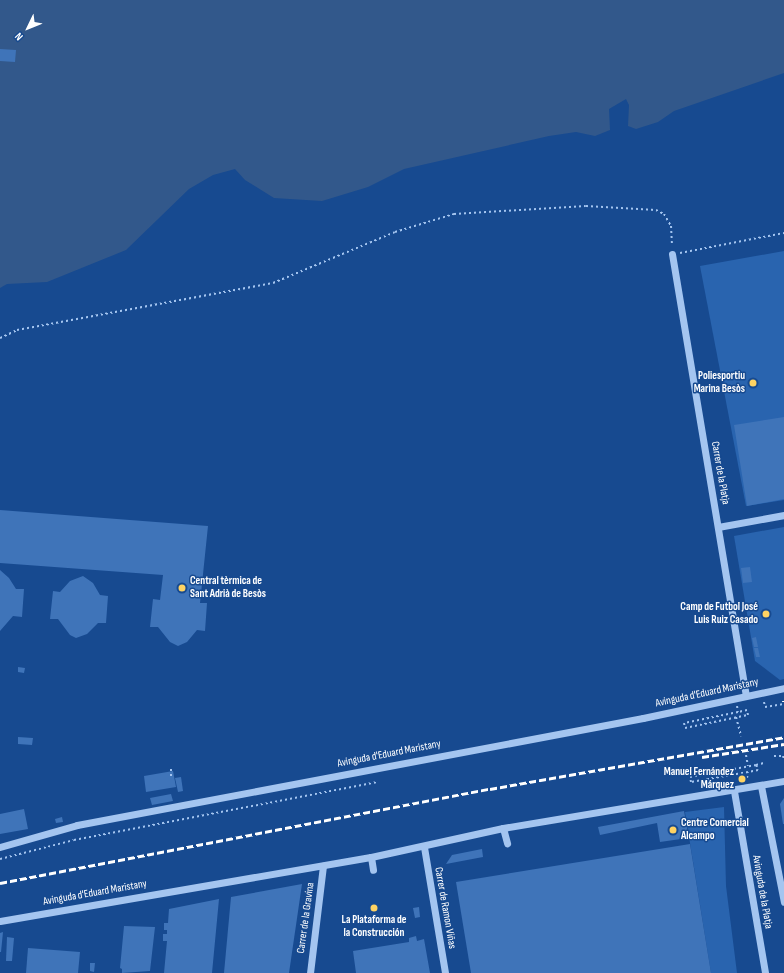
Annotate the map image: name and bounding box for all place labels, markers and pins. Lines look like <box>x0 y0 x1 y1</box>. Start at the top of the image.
place label: Poliesportiu Marina Besòs <box>694 370 745 396</box>
marker: Poliesportiu Marina Besòs <box>748 378 758 388</box>
place label: Central tèrmica de Sant Adrià de Besòs <box>190 575 266 601</box>
marker: Central tèrmica de Sant Adrià de Besòs <box>177 583 187 593</box>
place label: Camp de Futbol José Luis Ruiz Casado <box>680 601 758 627</box>
marker: Camp de Futbol José Luis Ruiz Casado <box>761 609 771 619</box>
place label: Manuel Fernández Márquez <box>664 766 734 792</box>
marker: Manuel Fernández Márquez <box>737 774 747 784</box>
place label: Centre Comercial Alcampo <box>681 817 749 843</box>
marker: Centre Comercial Alcampo <box>668 825 678 835</box>
marker: La Plataforma de la Construcción <box>369 903 379 913</box>
place label: La Plataforma de la Construcción <box>342 914 406 940</box>

